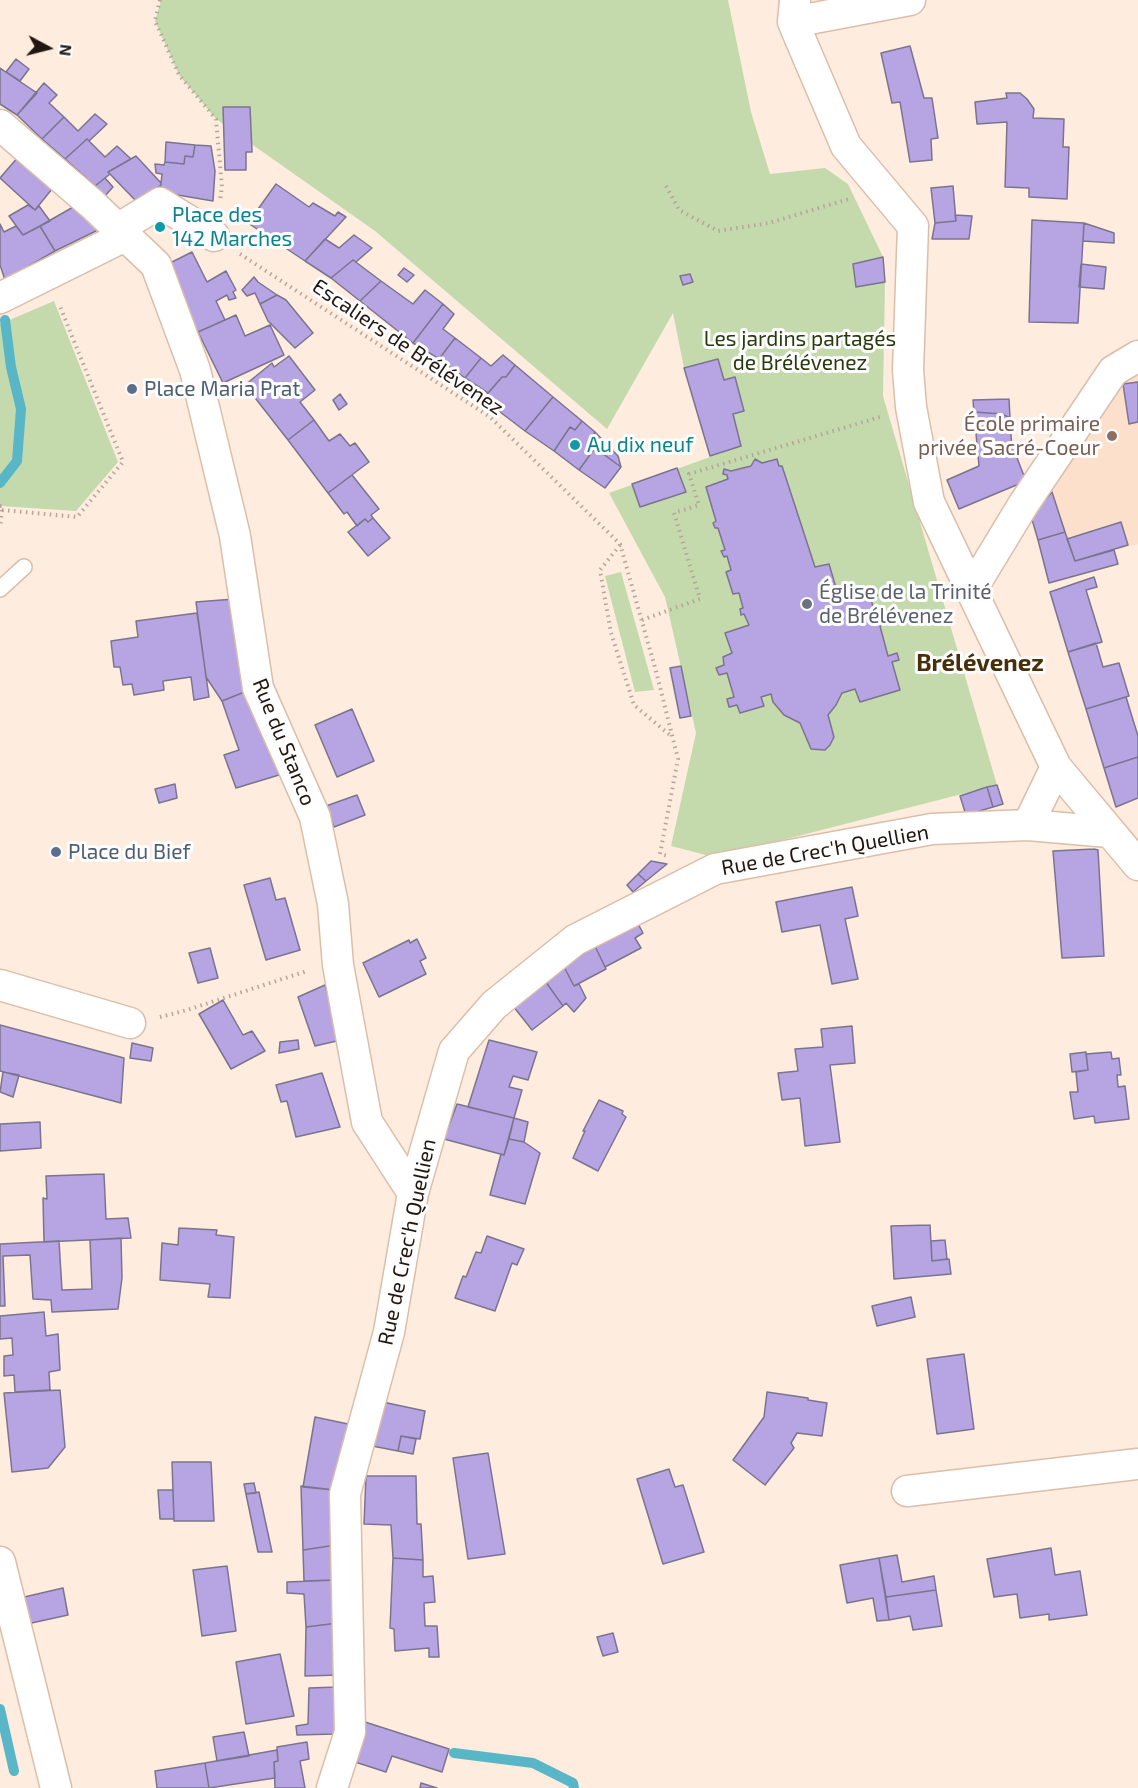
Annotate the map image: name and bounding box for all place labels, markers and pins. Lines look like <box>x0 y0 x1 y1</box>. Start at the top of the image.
place label: Place des 142 Marches <box>172 202 292 252</box>
marker: Place des 142 Marches <box>153 220 167 234</box>
place label: Place Maria Prat <box>144 376 300 402</box>
marker: Place Maria Prat <box>125 382 139 396</box>
place label: École primaire privée Sacré-Coeur <box>918 411 1100 461</box>
marker: École primaire privée Sacré-Coeur <box>1105 429 1119 443</box>
place label: Au dix neuf <box>587 432 693 458</box>
marker: Au dix neuf <box>568 438 582 452</box>
place label: Église de la Trinité de Brélévenez <box>819 579 992 629</box>
marker: Église de la Trinité de Brélévenez <box>800 597 814 611</box>
place label: Place du Bief <box>68 839 190 865</box>
marker: Place du Bief <box>49 845 63 859</box>

